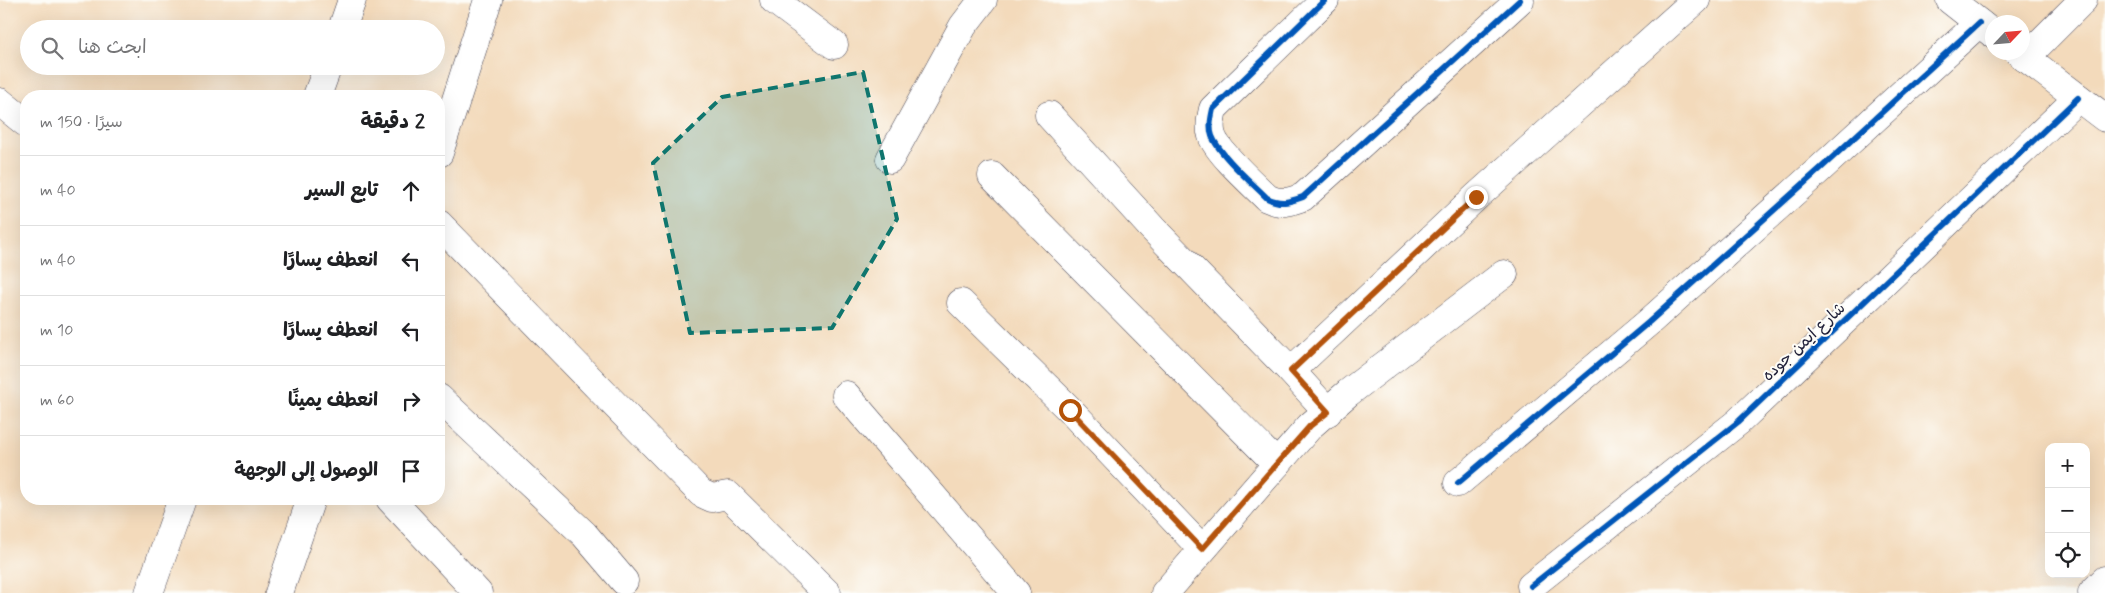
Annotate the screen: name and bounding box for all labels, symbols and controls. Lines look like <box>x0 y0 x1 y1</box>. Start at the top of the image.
north arrow <box>1985 15 2030 60</box>
search box <box>20 20 445 75</box>
icon: search <box>38 34 66 62</box>
text: ابحث هنا <box>78 35 147 60</box>
text: 2 دقيقة <box>361 108 425 136</box>
text: سيرًا · 150 m <box>40 112 123 133</box>
icon: ahead <box>397 177 425 205</box>
text: تابع السير <box>305 178 378 203</box>
text: 40 m <box>40 180 76 201</box>
route end <box>1465 186 1488 209</box>
icon: left <box>397 247 425 275</box>
text: انعطف يسارًا <box>283 248 378 273</box>
text: 40 m <box>40 250 76 271</box>
street label: شارع ايمن جوده <box>1758 298 1850 386</box>
icon: left <box>397 317 425 345</box>
text: انعطف يسارًا <box>283 318 378 343</box>
text: 10 m <box>40 320 73 341</box>
icon: right <box>397 387 425 415</box>
text: انعطف يمينًا <box>288 388 378 413</box>
text: 60 m <box>40 390 74 411</box>
route start <box>1059 399 1082 422</box>
map controls <box>2045 443 2090 578</box>
button: + <box>2045 443 2090 488</box>
icon: arrive <box>397 457 425 485</box>
text: الوصول إلى الوجهة <box>234 458 378 483</box>
button: − <box>2045 488 2090 533</box>
button: locate <box>2045 533 2090 578</box>

